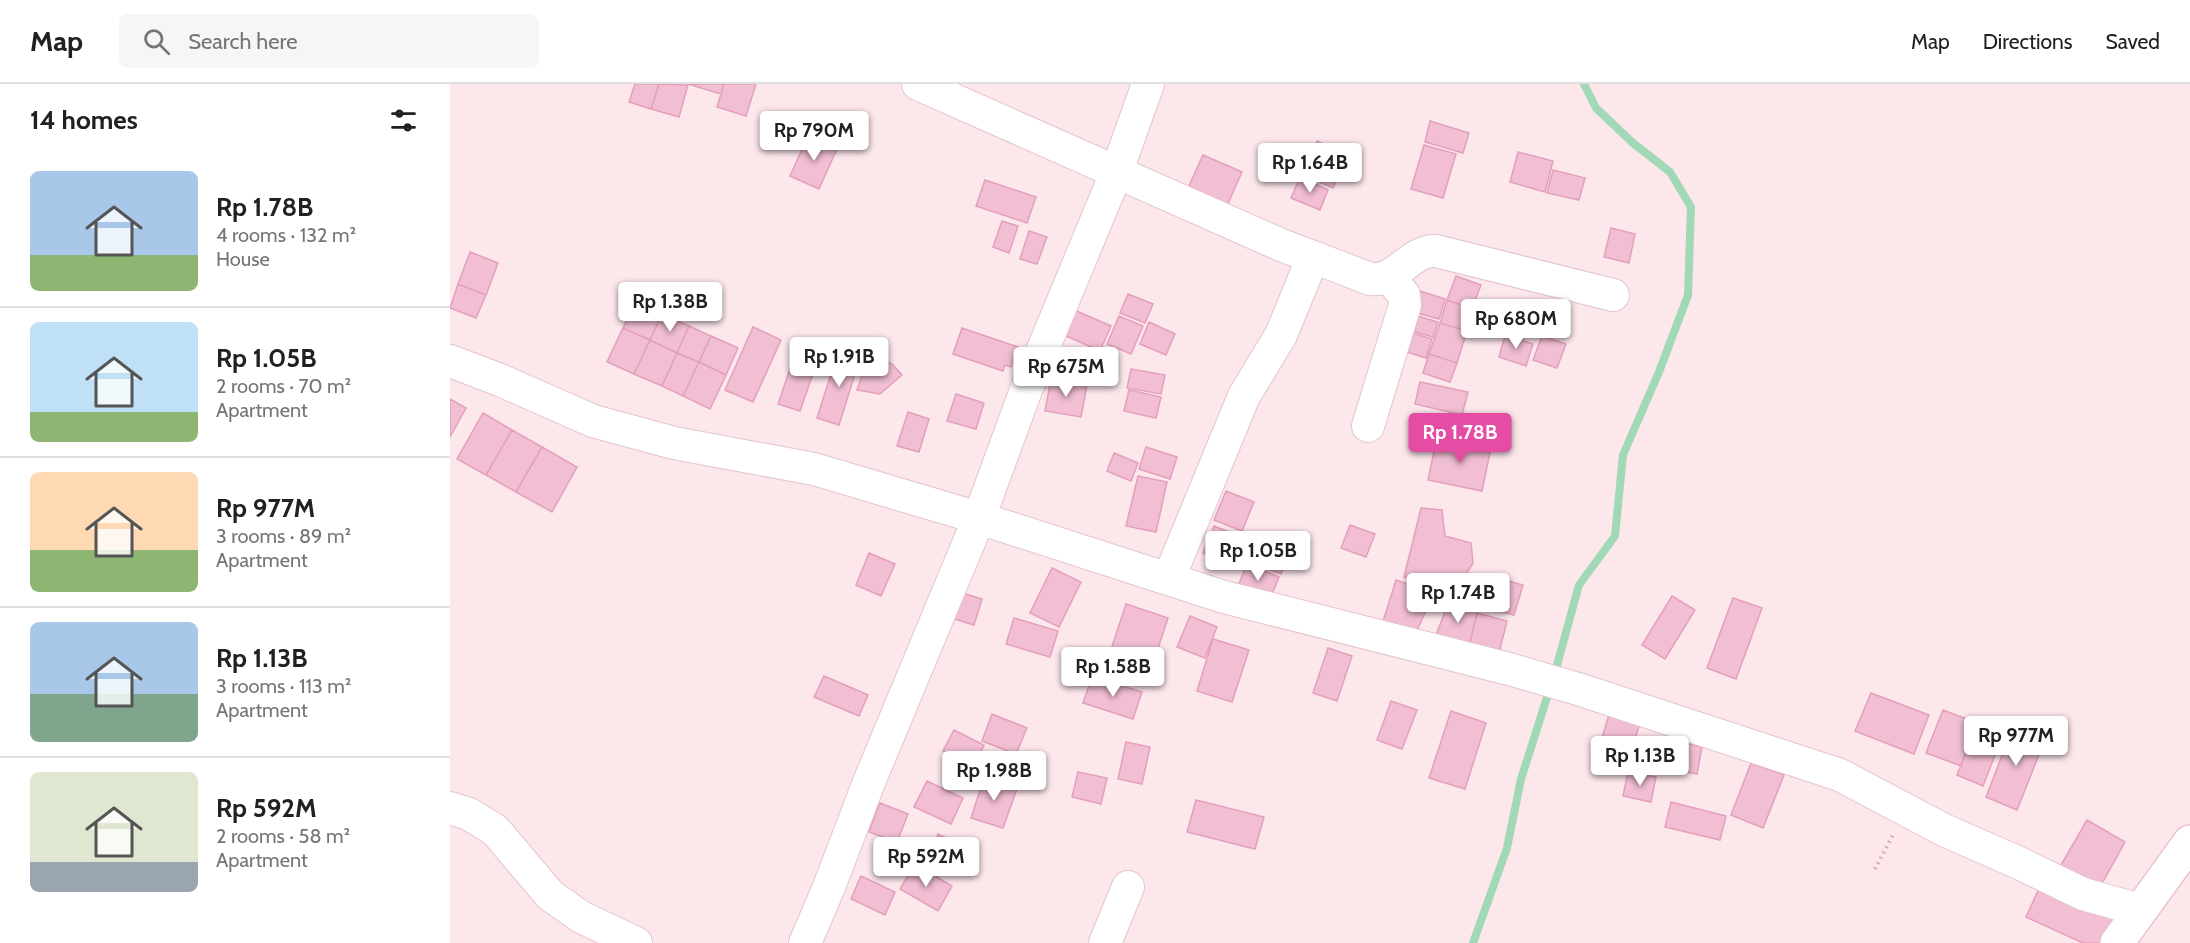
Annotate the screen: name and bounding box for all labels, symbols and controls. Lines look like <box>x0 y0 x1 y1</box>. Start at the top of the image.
search box <box>119 14 539 68</box>
text: Map <box>30 24 83 58</box>
icon: search <box>140 25 173 58</box>
text: Search here <box>188 28 297 55</box>
text: Map <box>1911 29 1950 54</box>
text: Directions <box>1983 29 2072 54</box>
text: Saved <box>2105 29 2160 54</box>
text: 14 homes <box>30 104 138 136</box>
icon: filters <box>387 104 420 137</box>
pin: Rp 790M <box>759 111 869 162</box>
text: Rp 790M <box>774 118 854 142</box>
pin: Rp 1.64B <box>1248 143 1372 194</box>
text: Rp 1.64B <box>1272 150 1348 174</box>
text: Rp 1.78B <box>216 191 313 223</box>
icon: home <box>78 195 150 267</box>
text: 4 rooms · 132 m² <box>216 223 356 247</box>
text: House <box>216 247 270 271</box>
pin: Rp 1.38B <box>608 282 732 333</box>
text: Rp 1.38B <box>632 289 708 313</box>
pin: Rp 680M <box>1461 299 1571 350</box>
text: Rp 680M <box>1475 306 1557 330</box>
pin: Rp 1.91B <box>777 337 901 388</box>
text: Rp 1.05B <box>216 342 317 374</box>
text: Rp 1.91B <box>804 344 874 368</box>
icon: home <box>78 346 150 418</box>
pin: Rp 675M <box>1011 347 1121 398</box>
text: Rp 675M <box>1027 354 1105 378</box>
text: 2 rooms · 70 m² <box>216 374 351 398</box>
text: Apartment <box>216 398 308 422</box>
pin: Rp 1.78B <box>1398 413 1522 464</box>
text: Rp 1.78B <box>1423 420 1497 444</box>
text: Rp 977M <box>216 492 315 524</box>
icon: home <box>78 496 150 568</box>
text: 3 rooms · 89 m² <box>216 524 351 548</box>
pin: Rp 1.05B <box>1196 531 1320 582</box>
text: Rp 1.05B <box>1219 538 1297 562</box>
text: Apartment <box>216 548 308 572</box>
pin: Rp 1.74B <box>1396 573 1520 624</box>
text: Rp 1.74B <box>1421 580 1495 604</box>
text: Rp 1.13B <box>216 642 308 674</box>
icon: home <box>78 646 150 718</box>
pin: Rp 1.58B <box>1051 647 1175 698</box>
text: Rp 1.58B <box>1075 654 1151 678</box>
text: 3 rooms · 113 m² <box>216 674 352 698</box>
text: Apartment <box>216 698 308 722</box>
pin: Rp 977M <box>1961 716 2071 767</box>
text: Rp 977M <box>1978 723 2054 747</box>
pin: Rp 1.13B <box>1578 736 1702 787</box>
text: Rp 1.13B <box>1605 743 1675 767</box>
pin: Rp 1.98B <box>932 751 1056 802</box>
text: Rp 1.98B <box>956 758 1032 782</box>
text: Rp 592M <box>216 792 317 824</box>
icon: home <box>78 796 150 868</box>
text: 2 rooms · 58 m² <box>216 824 350 848</box>
pin: Rp 592M <box>871 837 981 888</box>
text: Rp 592M <box>887 844 965 868</box>
text: Apartment <box>216 848 308 872</box>

